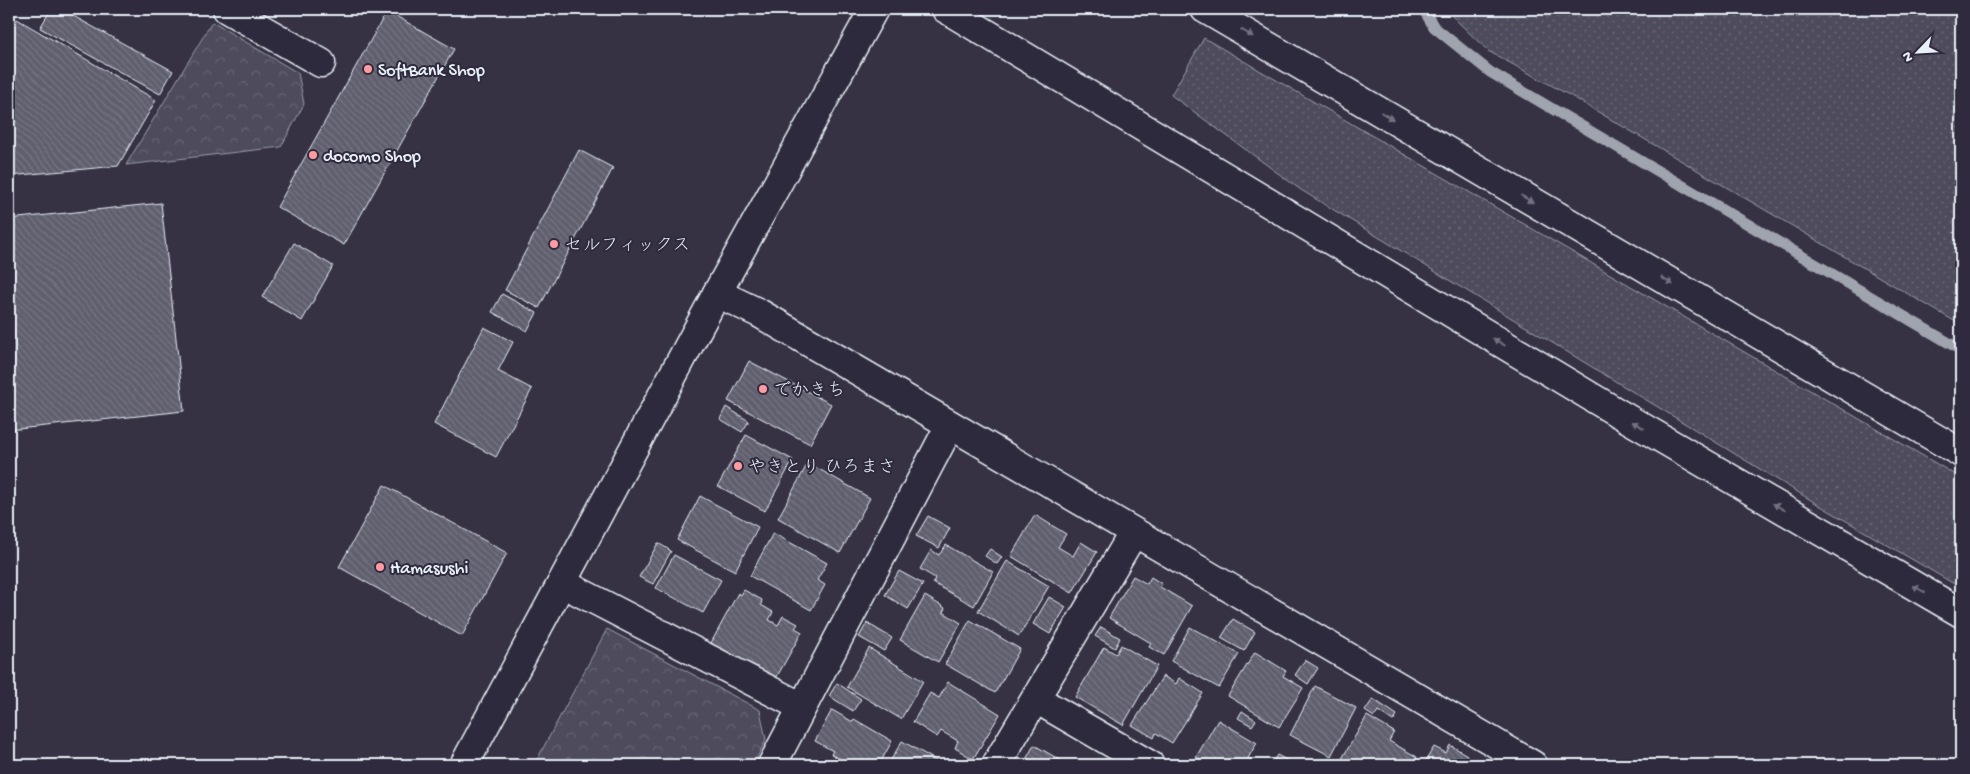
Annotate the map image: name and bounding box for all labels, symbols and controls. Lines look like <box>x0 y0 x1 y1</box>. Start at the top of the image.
north arrow <box>1892 28 1942 78</box>
one-way arrow <box>1241 29 1254 38</box>
text: N <box>1899 49 1918 64</box>
place label: SoftBank Shop <box>378 61 485 82</box>
marker: SoftBank Shop <box>362 63 374 75</box>
one-way arrow <box>1380 112 1395 120</box>
place label: docomo Shop <box>323 147 421 168</box>
marker: docomo Shop <box>307 149 319 161</box>
one-way arrow <box>1521 194 1534 203</box>
place label: セルフィックス <box>564 236 690 257</box>
marker: セルフィックス <box>548 238 560 250</box>
one-way arrow <box>1661 277 1674 286</box>
one-way arrow <box>1492 337 1505 346</box>
place label: でかきち <box>773 380 845 402</box>
marker: でかきち <box>757 383 769 395</box>
one-way arrow <box>1631 421 1646 429</box>
place label: やきとり ひろまさ <box>748 458 896 479</box>
marker: やきとり ひろまさ <box>732 460 744 472</box>
one-way arrow <box>1772 502 1785 511</box>
place label: Hamasushi <box>390 559 468 580</box>
marker: Hamasushi <box>374 561 386 573</box>
one-way arrow <box>1913 584 1926 593</box>

